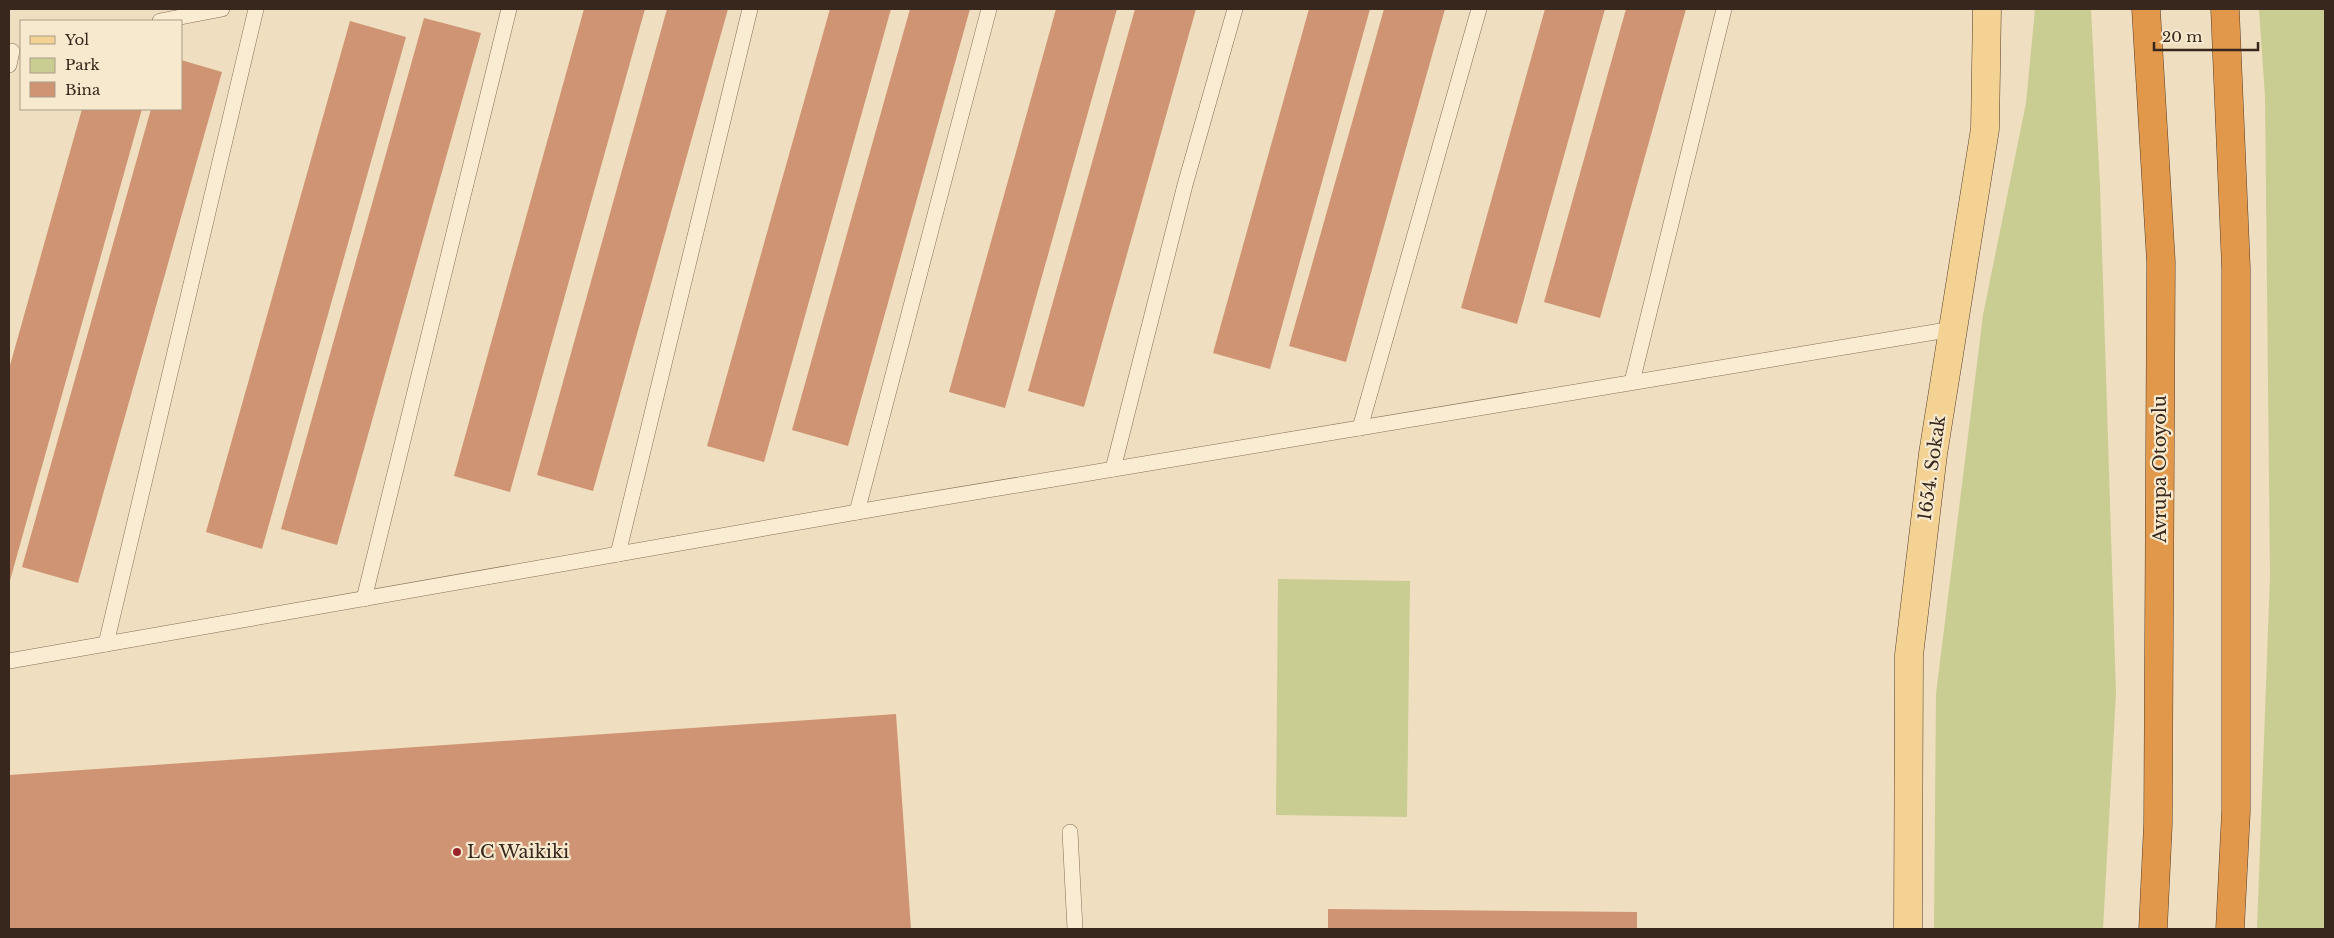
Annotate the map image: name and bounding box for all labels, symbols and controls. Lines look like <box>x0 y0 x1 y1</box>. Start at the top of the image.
legend <box>20 20 182 110</box>
scale bar <box>2154 20 2258 52</box>
text: 20 m <box>2162 27 2202 46</box>
text: Yol <box>64 30 89 49</box>
text: Park <box>65 55 101 74</box>
text: Bina <box>65 80 101 99</box>
street label: Avrupa Otoyolu <box>2149 395 2171 544</box>
street label: 1654. Sokak <box>1914 414 1950 522</box>
place label: LC Waikiki <box>467 841 569 863</box>
marker: LC Waikiki <box>451 846 463 858</box>

